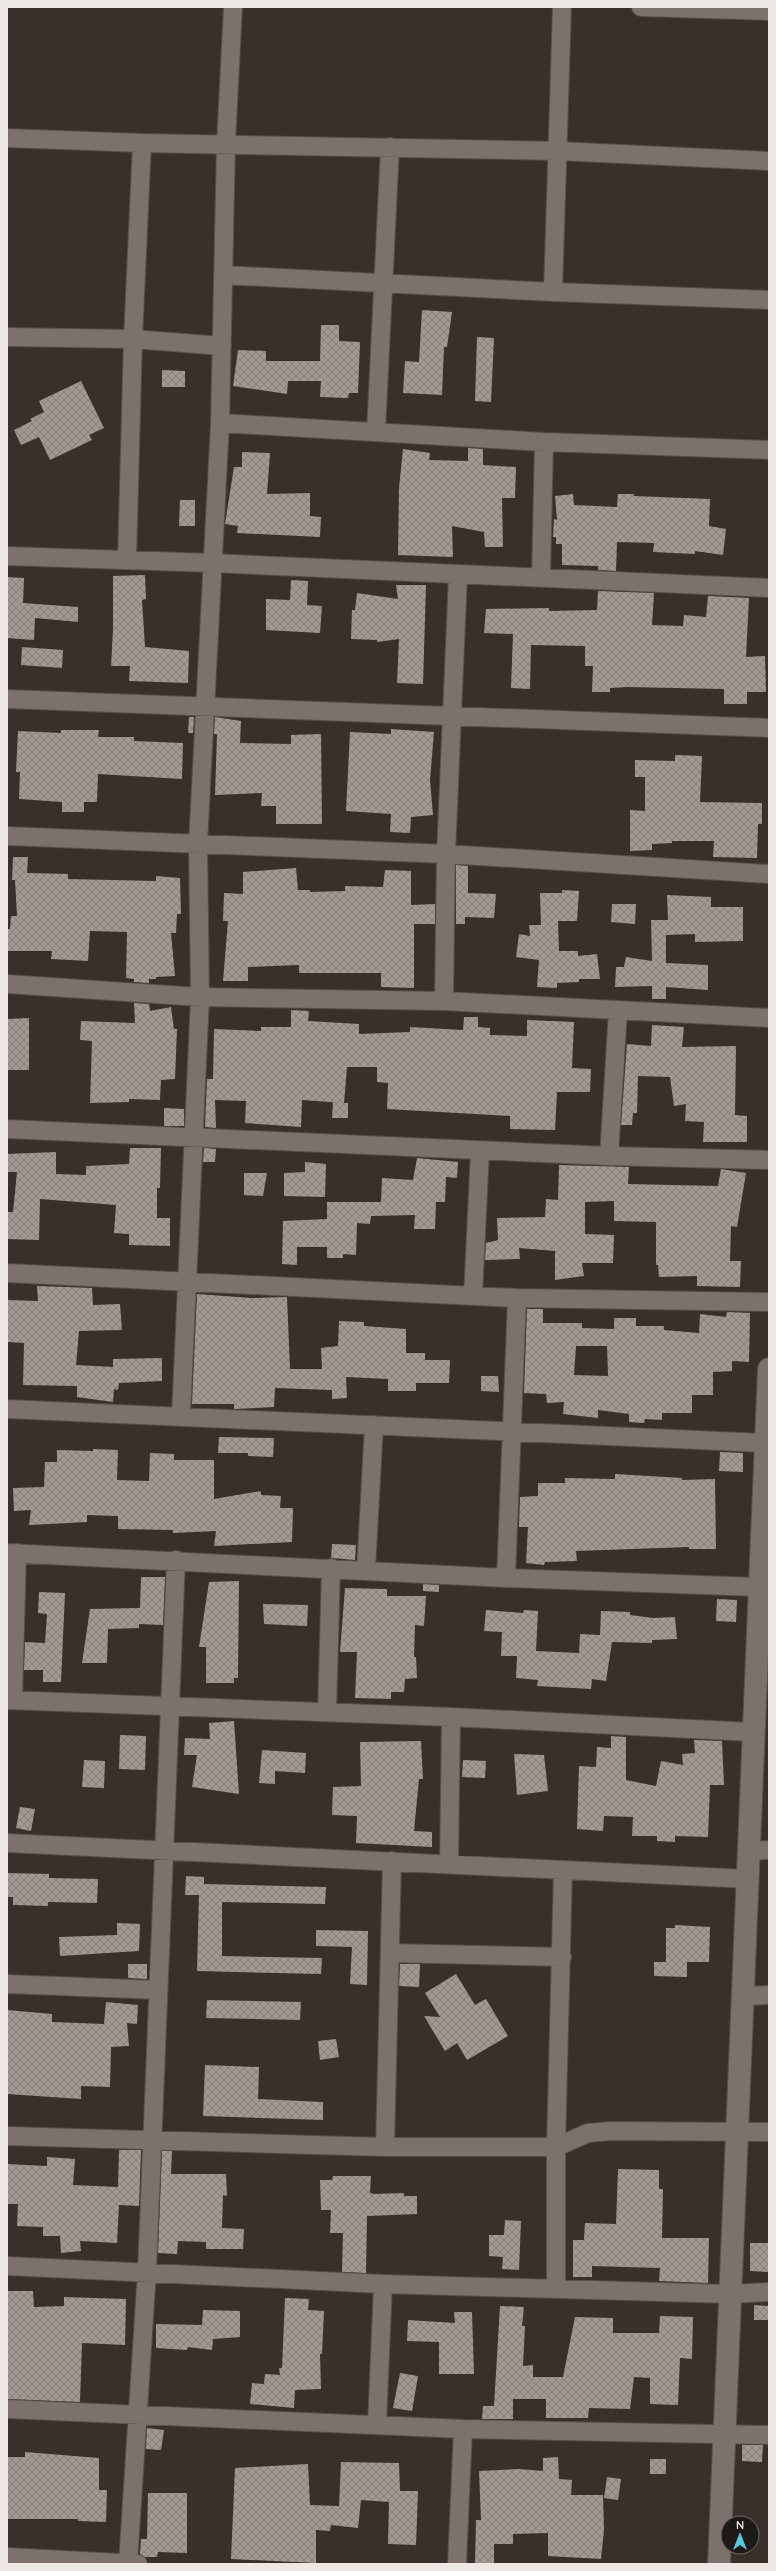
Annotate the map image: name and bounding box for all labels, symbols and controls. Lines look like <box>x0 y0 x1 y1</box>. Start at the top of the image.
north arrow <box>720 2515 760 2555</box>
text: N <box>736 2518 744 2532</box>

